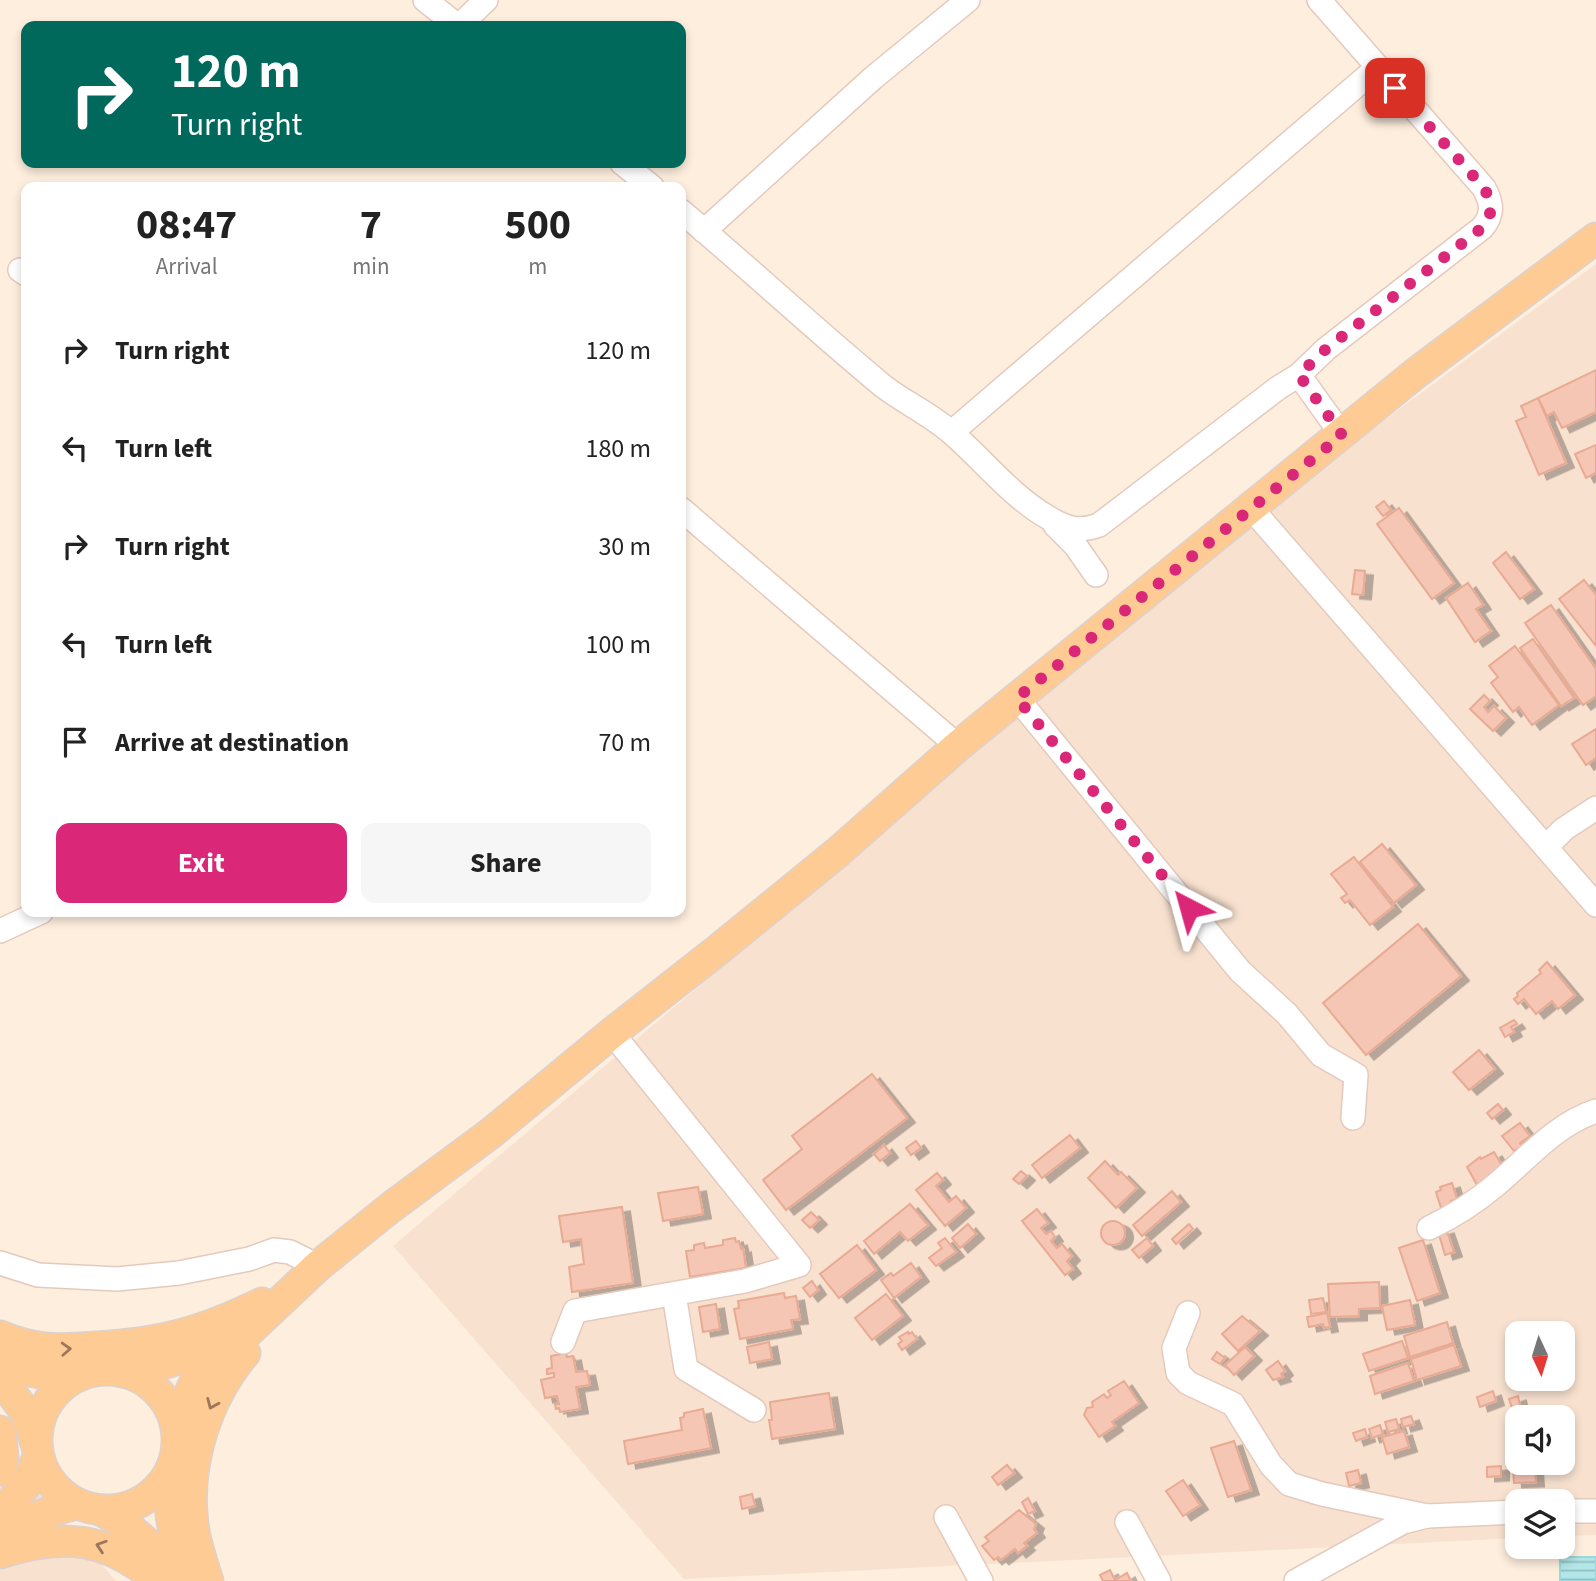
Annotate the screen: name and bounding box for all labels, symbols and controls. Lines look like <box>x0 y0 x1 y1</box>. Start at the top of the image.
text: 120 m <box>171 37 300 107</box>
icon: right <box>56 49 147 140</box>
pin <box>1365 58 1425 118</box>
icon: arrive <box>1376 69 1414 107</box>
text: Turn right <box>171 102 302 148</box>
text: 08:47 <box>136 195 237 255</box>
text: 7 <box>360 195 382 255</box>
text: 500 <box>504 195 571 255</box>
text: Arrival <box>156 250 218 283</box>
text: min <box>352 250 390 283</box>
text: m <box>528 250 547 283</box>
icon: right <box>56 331 94 369</box>
text: Turn right <box>115 332 230 369</box>
text: 120 m <box>585 332 651 369</box>
icon: left <box>56 429 94 467</box>
text: Turn left <box>115 430 212 467</box>
text: 180 m <box>585 430 651 467</box>
icon: right <box>56 527 94 565</box>
text: Turn right <box>115 528 230 565</box>
text: 30 m <box>598 528 651 565</box>
icon: left <box>56 625 94 663</box>
text: Turn left <box>115 626 212 663</box>
text: 100 m <box>585 626 651 663</box>
icon: arrive <box>56 723 94 761</box>
text: Arrive at destination <box>115 724 349 761</box>
text: 70 m <box>598 724 651 761</box>
button: Exit <box>56 823 347 903</box>
button: Share <box>361 823 651 903</box>
position arrow <box>1152 871 1226 945</box>
north arrow <box>1505 1321 1575 1391</box>
map controls <box>1505 1321 1575 1559</box>
one-way arrow <box>61 1342 72 1357</box>
one-way arrow <box>207 1397 221 1409</box>
button: sound <box>1505 1405 1575 1475</box>
button: layers <box>1505 1489 1575 1559</box>
one-way arrow <box>95 1540 108 1554</box>

